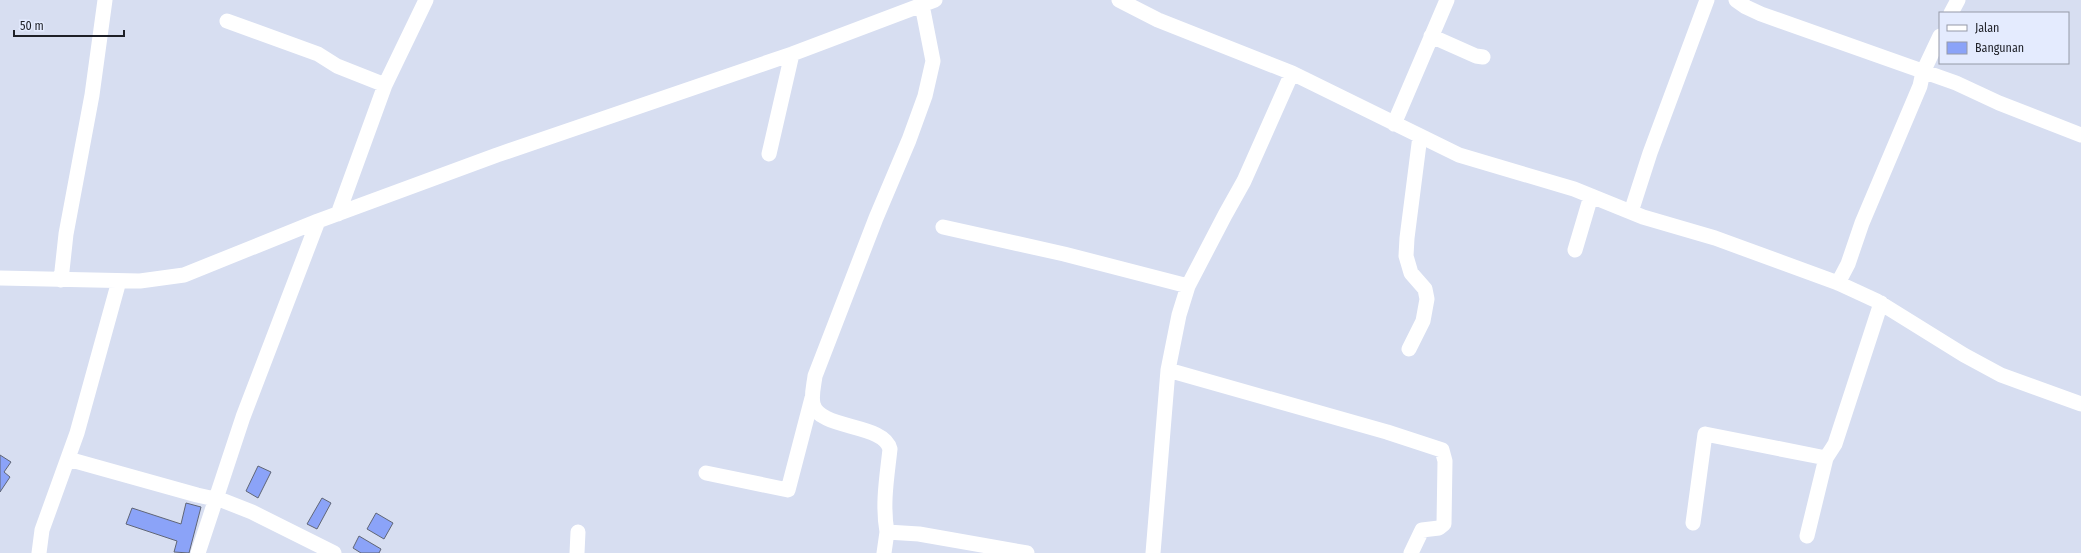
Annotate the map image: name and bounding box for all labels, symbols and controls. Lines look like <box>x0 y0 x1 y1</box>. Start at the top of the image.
scale bar <box>14 12 124 38</box>
legend <box>1939 12 2069 64</box>
text: 50 m <box>20 19 44 33</box>
text: Jalan <box>1975 21 1999 35</box>
text: Bangunan <box>1975 41 2024 55</box>

